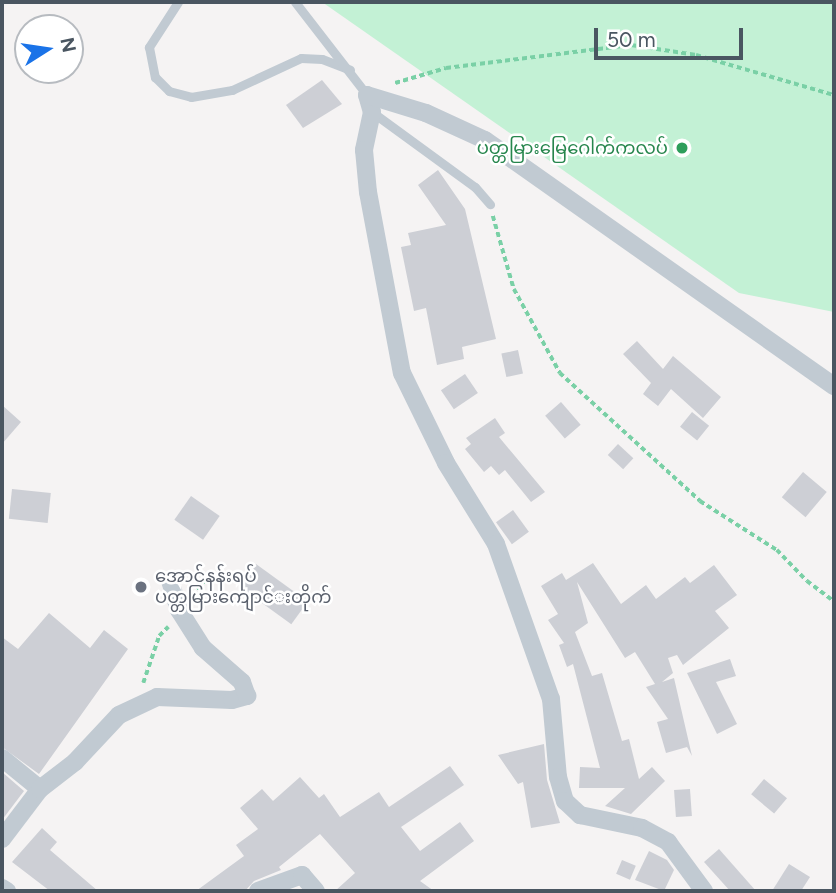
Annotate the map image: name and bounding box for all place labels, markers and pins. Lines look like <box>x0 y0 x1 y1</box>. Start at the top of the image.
place label: ပတ္တမြားမြေဂေါက်ကလပ် <box>477 137 668 159</box>
marker: ပတ္တမြားမြေဂေါက်ကလပ် <box>674 140 690 156</box>
place label: အောင်နန်းရပ် ပတ္တမြား‌ကျောင်‌းတိုက် <box>155 566 331 608</box>
marker: အောင်နန်းရပ် ပတ္တမြား‌ကျောင်‌းတိုက် <box>133 579 149 595</box>

